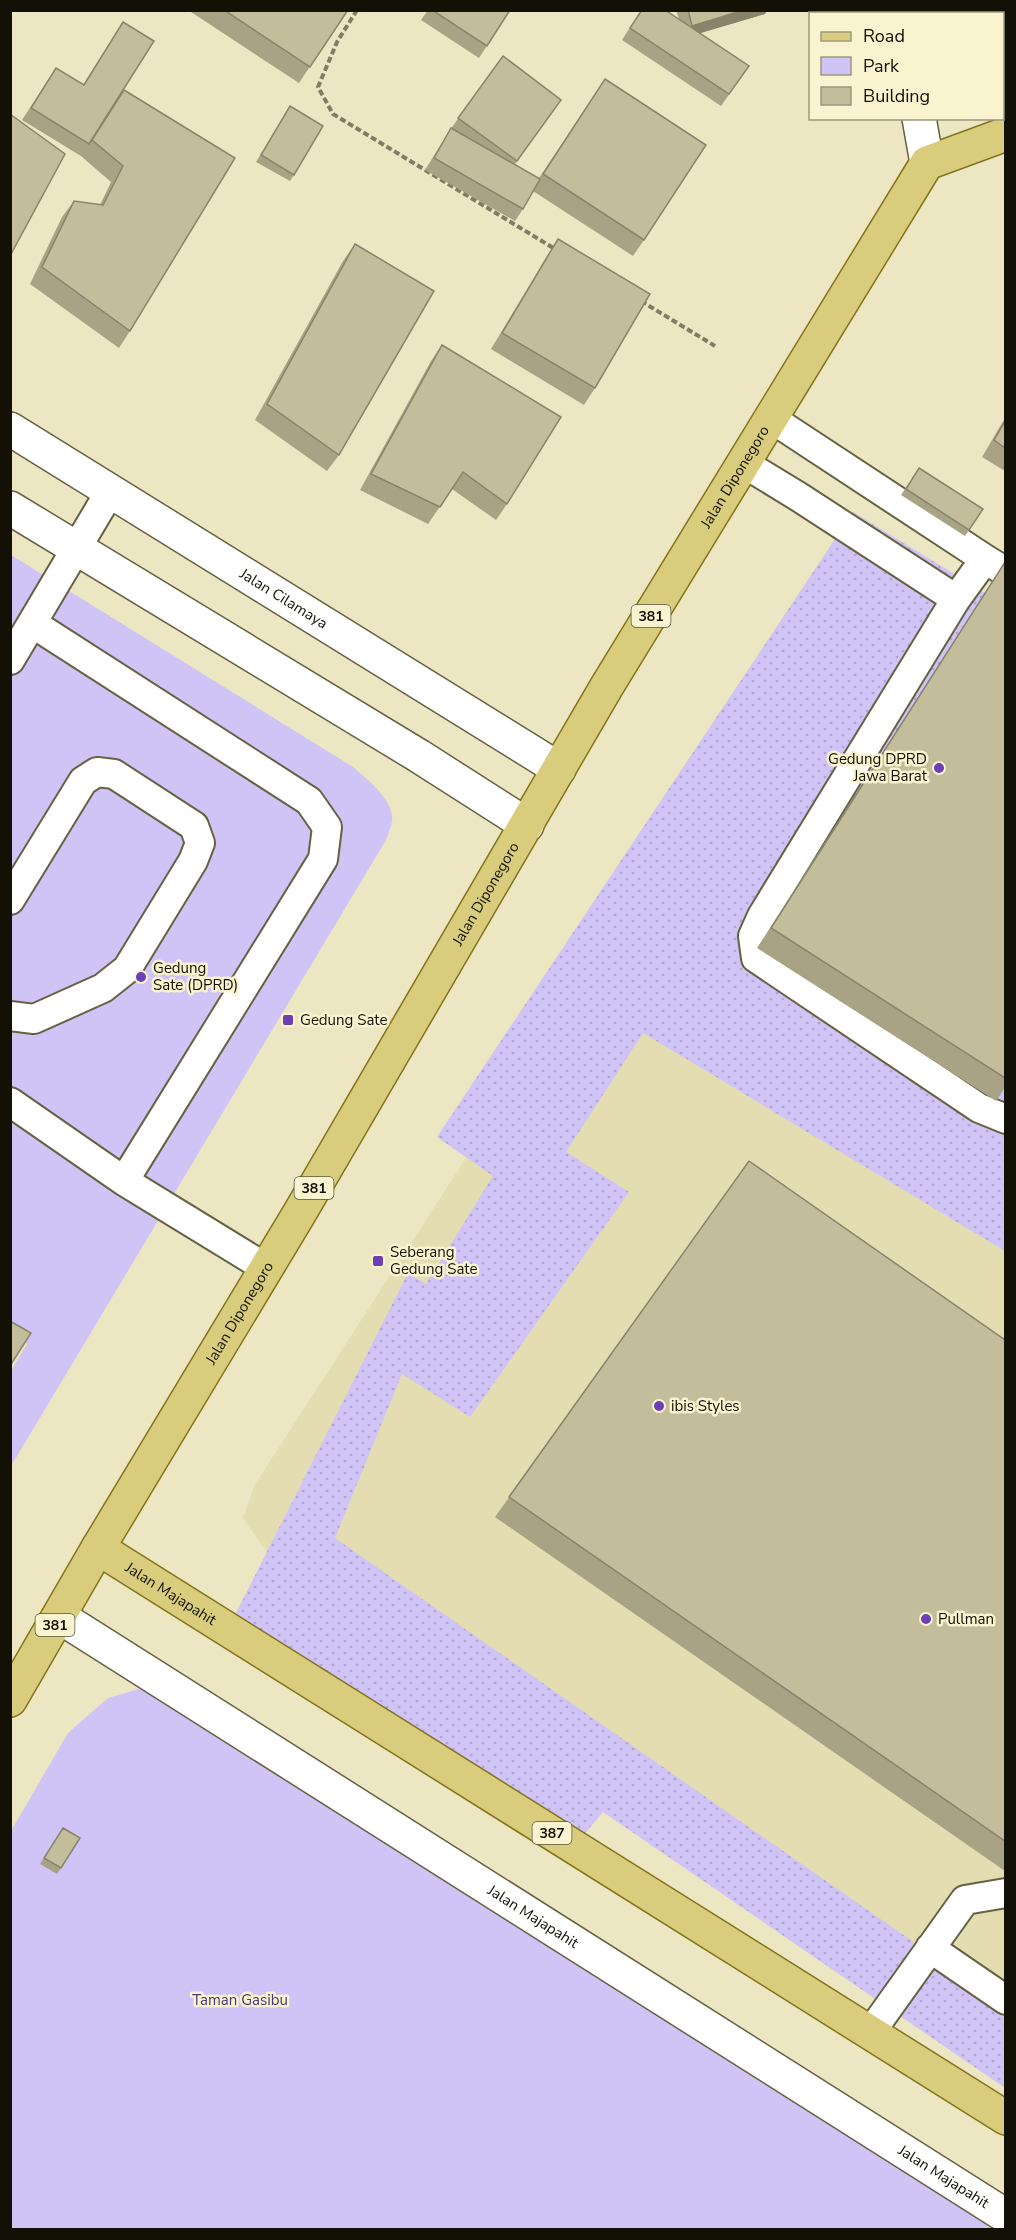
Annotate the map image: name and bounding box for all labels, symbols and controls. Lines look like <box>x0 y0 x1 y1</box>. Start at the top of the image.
legend <box>809 12 1004 120</box>
text: Road <box>863 24 905 48</box>
text: Park <box>863 54 900 78</box>
text: Building <box>863 84 930 108</box>
street label: Jalan Diponegoro <box>696 422 774 533</box>
street label: Jalan Cilamaya <box>235 563 331 633</box>
road number: 381 <box>632 605 670 627</box>
place label: Gedung DPRD Jawa Barat <box>828 749 928 786</box>
marker: Gedung DPRD Jawa Barat <box>932 761 946 775</box>
street label: Jalan Diponegoro <box>447 839 524 950</box>
place label: Gedung Sate (DPRD) <box>153 958 238 995</box>
marker: Gedung Sate (DPRD) <box>134 970 148 984</box>
place label: Gedung Sate <box>300 1010 388 1030</box>
marker: Gedung Sate <box>281 1013 295 1027</box>
road number: 381 <box>294 1177 334 1199</box>
place label: Seberang Gedung Sate <box>390 1242 478 1279</box>
marker: Seberang Gedung Sate <box>371 1254 385 1268</box>
street label: Jalan Diponegoro <box>200 1258 278 1369</box>
place label: ibis Styles <box>671 1396 740 1416</box>
marker: ibis Styles <box>652 1399 666 1413</box>
street label: Jalan Majapahit <box>121 1557 221 1630</box>
place label: Pullman <box>938 1609 994 1629</box>
marker: Pullman <box>919 1612 933 1626</box>
road number: 381 <box>36 1614 74 1636</box>
road number: 387 <box>532 1822 572 1844</box>
street label: Jalan Majapahit <box>483 1880 583 1953</box>
park label: Taman Gasibu <box>192 1990 288 2010</box>
street label: Jalan Majapahit <box>894 2140 994 2213</box>

